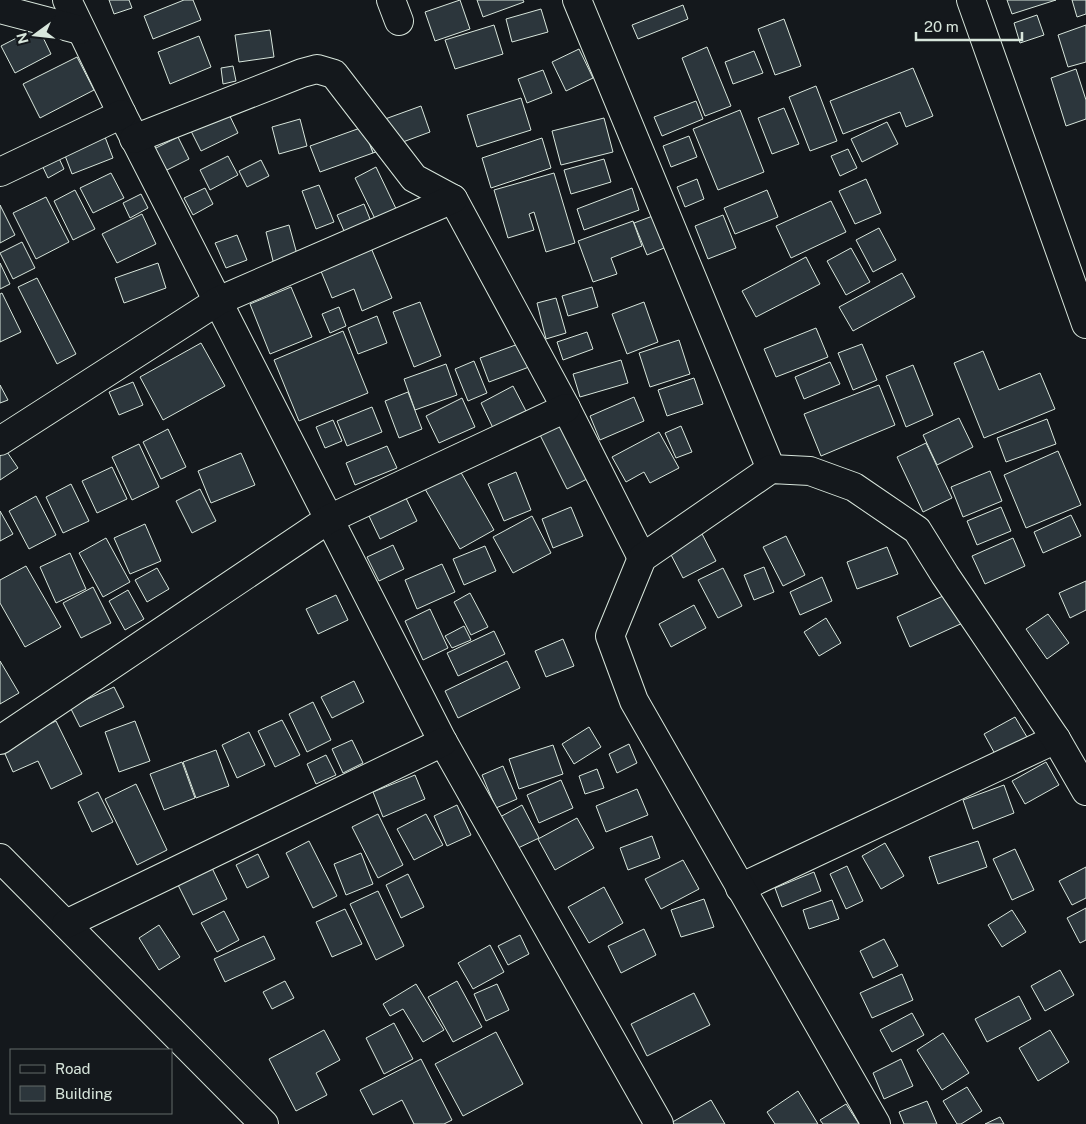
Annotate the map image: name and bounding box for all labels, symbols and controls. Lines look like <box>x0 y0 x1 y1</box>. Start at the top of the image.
north arrow <box>10 10 60 60</box>
scale bar <box>916 10 1022 42</box>
text: 20 m <box>924 18 959 35</box>
text: N <box>13 31 32 46</box>
legend <box>10 1049 172 1114</box>
text: Road <box>55 1060 91 1077</box>
text: Building <box>55 1085 113 1102</box>

